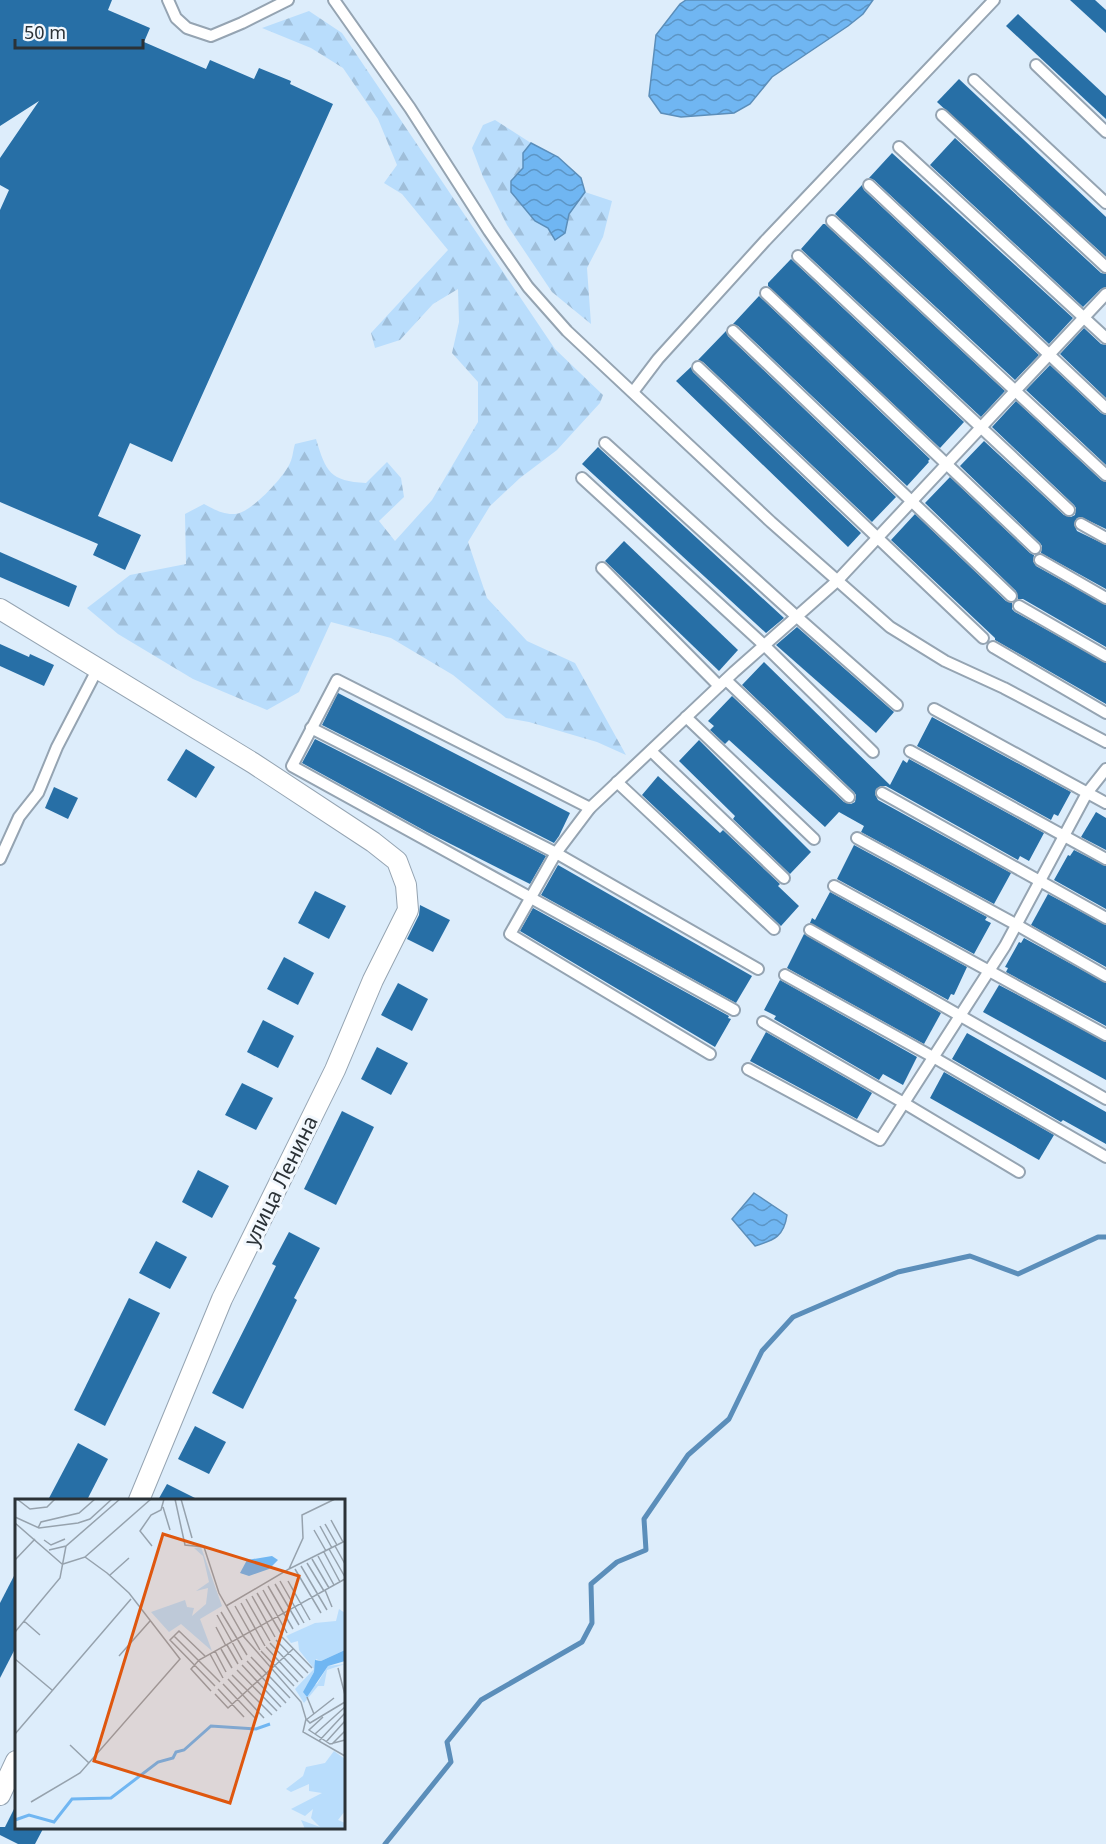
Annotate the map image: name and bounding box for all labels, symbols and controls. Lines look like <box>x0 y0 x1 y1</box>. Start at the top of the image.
scale bar <box>15 12 142 50</box>
text: 50 m <box>24 20 66 44</box>
street label: улица Ленина <box>236 1111 324 1250</box>
inset map <box>15 1499 345 1829</box>

